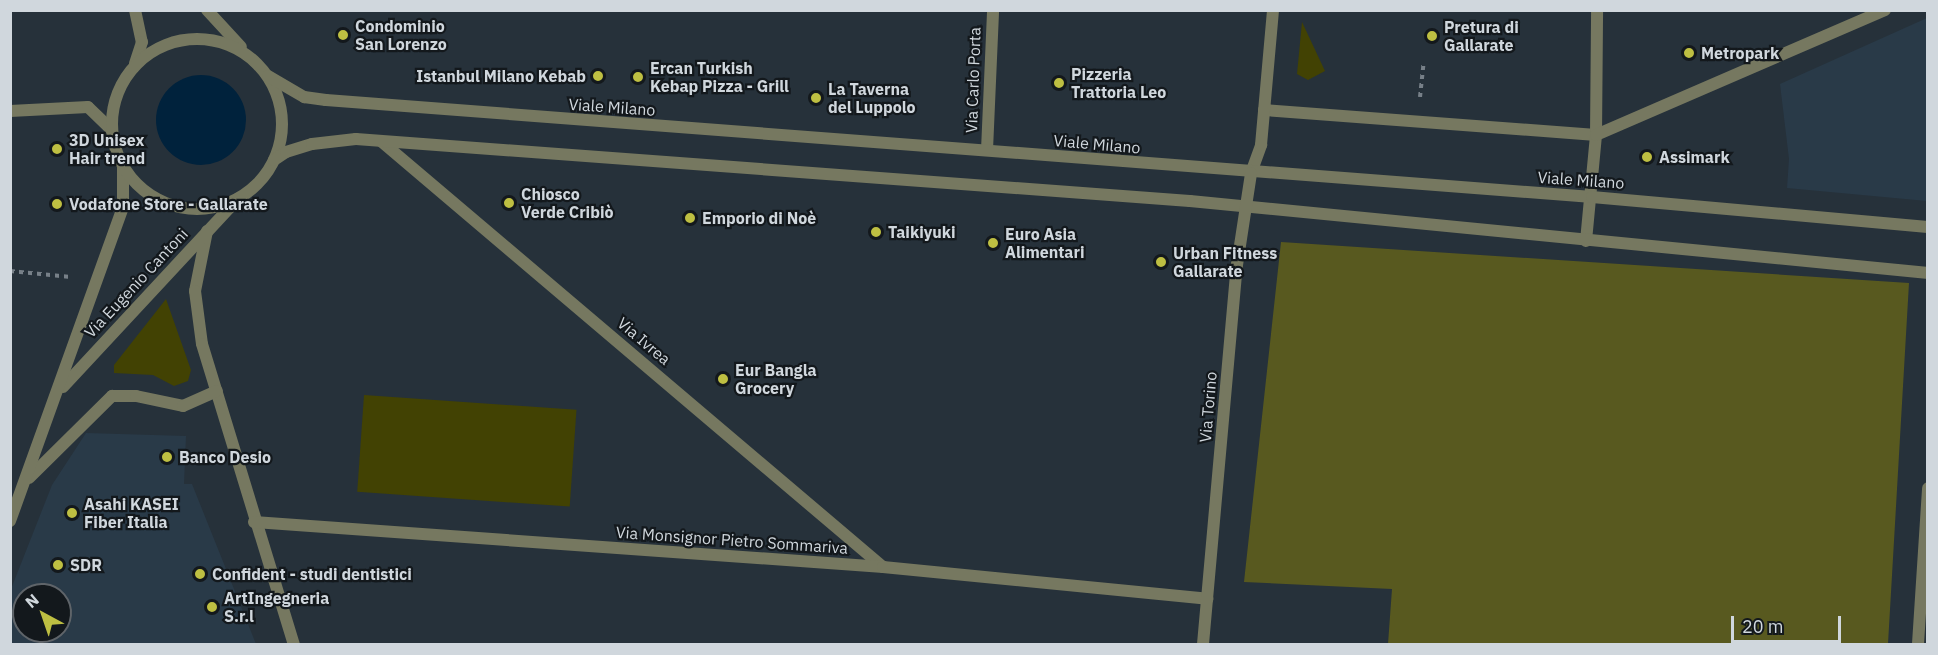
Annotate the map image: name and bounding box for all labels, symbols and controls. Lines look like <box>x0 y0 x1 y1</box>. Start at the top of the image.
place label: Condominio San Lorenzo <box>355 16 447 54</box>
place label: Pretura di Gallarate <box>1444 17 1519 55</box>
street label: Via Carlo Porta <box>962 27 984 133</box>
marker: Condominio San Lorenzo <box>336 28 350 42</box>
marker: Pretura di Gallarate <box>1425 29 1439 43</box>
place label: Metropark <box>1701 43 1779 63</box>
marker: Metropark <box>1682 46 1696 60</box>
place label: Ercan Turkish Kebap Pizza - Grill <box>650 58 789 96</box>
place label: Pizzeria Trattoria Leo <box>1071 64 1166 102</box>
place label: Istanbul Milano Kebab <box>416 66 586 86</box>
marker: Istanbul Milano Kebab <box>591 69 605 83</box>
marker: Ercan Turkish Kebap Pizza - Grill <box>631 70 645 84</box>
marker: Pizzeria Trattoria Leo <box>1052 76 1066 90</box>
place label: La Taverna del Luppolo <box>828 79 916 117</box>
marker: La Taverna del Luppolo <box>809 91 823 105</box>
street label: Viale Milano <box>568 94 656 120</box>
place label: 3D Unisex Hair trend <box>69 130 145 168</box>
street label: Viale Milano <box>1053 131 1141 157</box>
marker: 3D Unisex Hair trend <box>50 142 64 156</box>
place label: Assimark <box>1659 147 1730 167</box>
marker: Assimark <box>1640 150 1654 164</box>
street label: Viale Milano <box>1537 167 1625 193</box>
place label: Chiosco Verde Cribiò <box>521 184 614 222</box>
place label: Vodafone Store - Gallarate <box>69 194 268 214</box>
marker: Chiosco Verde Cribiò <box>502 196 516 210</box>
marker: Vodafone Store - Gallarate <box>50 197 64 211</box>
place label: Emporio di Noè <box>702 208 816 228</box>
marker: Emporio di Noè <box>683 211 697 225</box>
place label: Taikiyuki <box>888 222 956 242</box>
street label: Via Eugenio Cantoni <box>80 224 192 342</box>
place label: Euro Asia Alimentari <box>1005 224 1084 262</box>
marker: Taikiyuki <box>869 225 883 239</box>
marker: Euro Asia Alimentari <box>986 236 1000 250</box>
place label: Urban Fitness Gallarate <box>1173 243 1277 281</box>
marker: Urban Fitness Gallarate <box>1154 255 1168 269</box>
street label: Via Ivrea <box>614 313 674 369</box>
place label: Eur Bangla Grocery <box>735 360 817 398</box>
street label: Via Torino <box>1195 371 1221 443</box>
marker: Eur Bangla Grocery <box>716 372 730 386</box>
place label: Banco Desio <box>179 447 271 467</box>
marker: Banco Desio <box>160 450 174 464</box>
place label: Asahi KASEI Fiber Italia <box>84 494 179 532</box>
marker: Asahi KASEI Fiber Italia <box>65 506 79 520</box>
street label: Via Monsignor Pietro Sommariva <box>615 522 849 558</box>
place label: SDR <box>70 555 102 575</box>
marker: SDR <box>51 558 65 572</box>
place label: Confident - studi dentistici <box>212 564 412 584</box>
marker: Confident - studi dentistici <box>193 567 207 581</box>
north arrow <box>12 583 72 643</box>
place label: ArtIngegneria S.r.l <box>224 588 329 626</box>
text: N <box>21 589 43 612</box>
marker: ArtIngegneria S.r.l <box>205 600 219 614</box>
scale bar <box>1734 604 1844 642</box>
text: 20 m <box>1742 615 1784 638</box>

